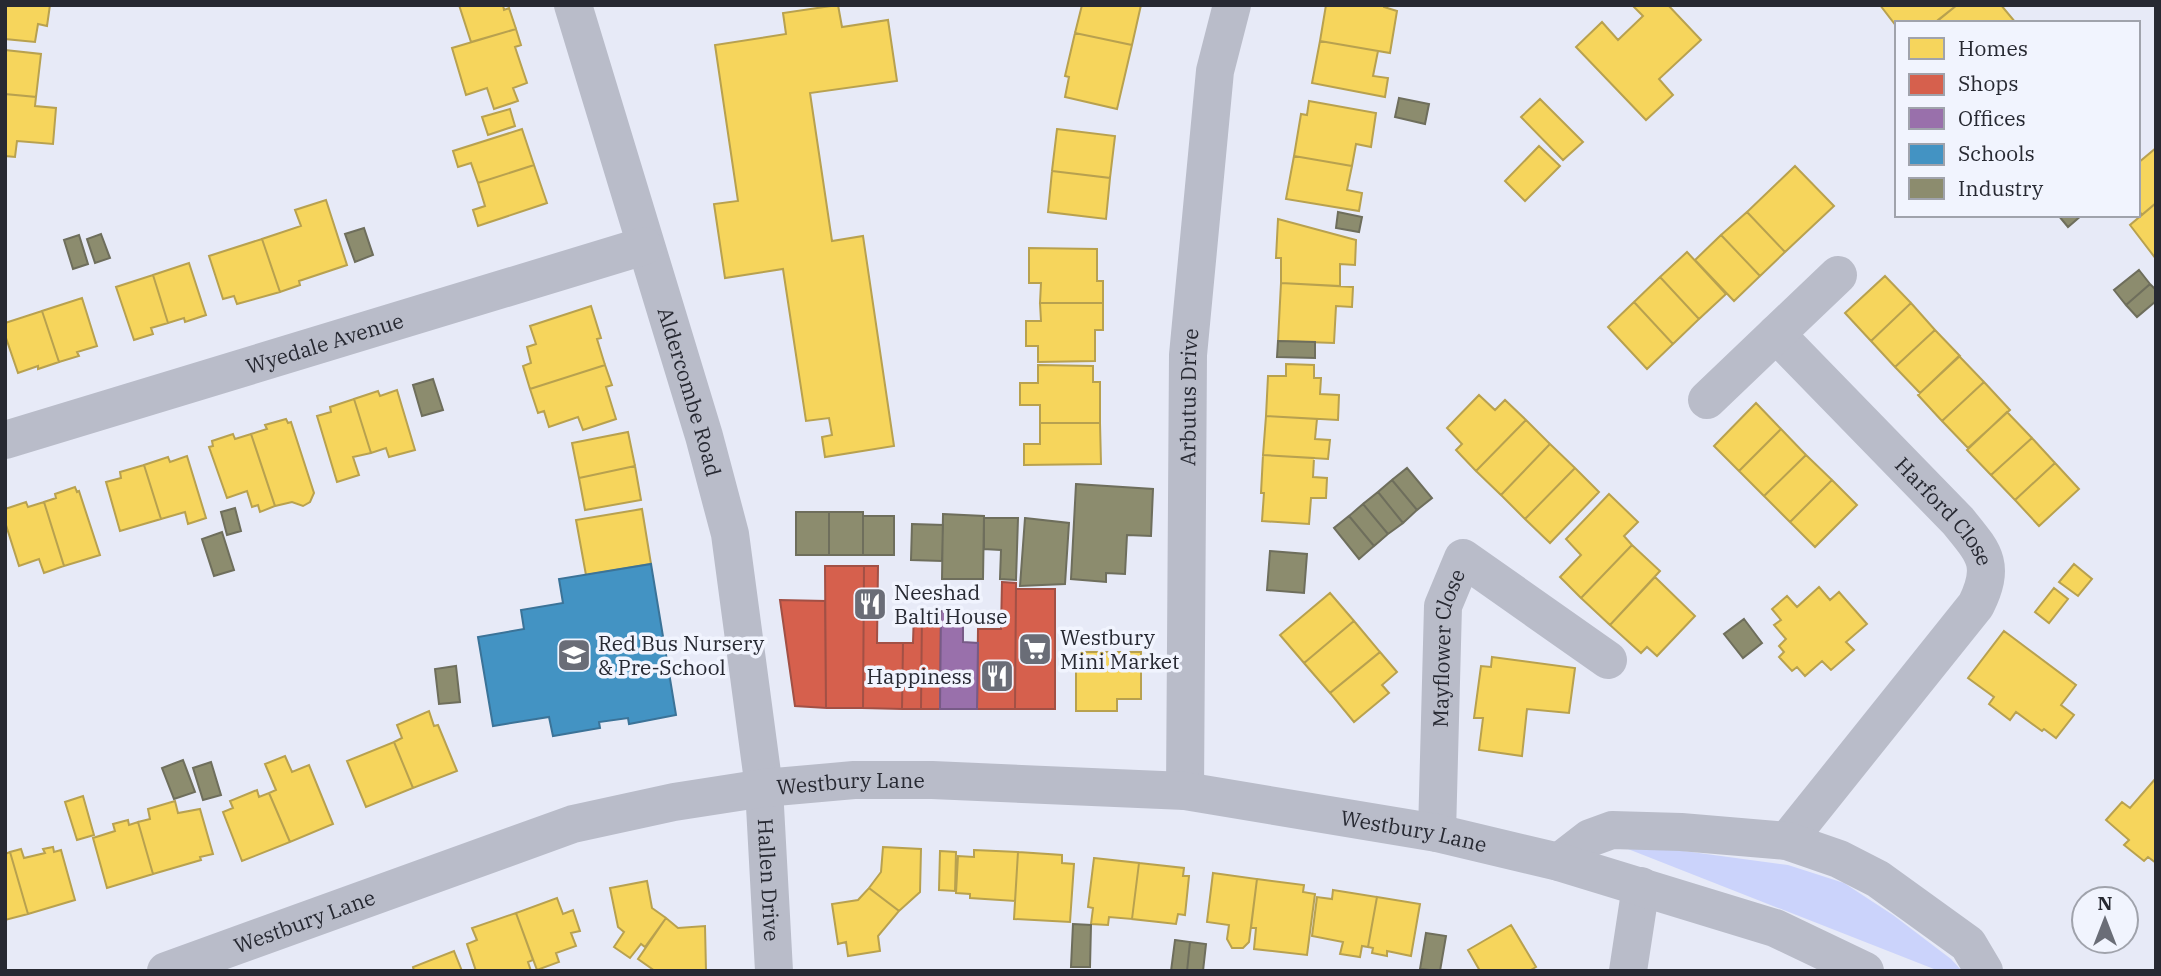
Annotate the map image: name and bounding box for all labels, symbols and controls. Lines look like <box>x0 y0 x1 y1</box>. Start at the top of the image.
legend <box>1895 21 2140 217</box>
text: Homes <box>1958 34 2028 62</box>
text: Shops <box>1958 69 2018 97</box>
text: Offices <box>1958 104 2026 132</box>
text: Schools <box>1958 139 2035 167</box>
text: Industry <box>1958 174 2044 202</box>
street label: Aldercombe Road <box>652 304 728 480</box>
street label: Wyedale Avenue <box>242 306 407 380</box>
street label: Arbutus Drive <box>1173 327 1204 466</box>
street label: Harford Close <box>1889 451 1999 569</box>
street label: Mayflower Close <box>1426 564 1471 728</box>
place label: Neeshad Balti House <box>894 578 1008 630</box>
restaurant icon: Neeshad Balti House <box>851 585 889 623</box>
place label: Westbury Mini Market <box>1060 623 1180 675</box>
place label: Red Bus Nursery & Pre-School <box>598 629 765 681</box>
supermarket icon: Westbury Mini Market <box>1016 630 1054 668</box>
school or university icon: Red Bus Nursery & Pre-School <box>555 636 593 674</box>
restaurant icon: Happiness <box>978 657 1016 695</box>
place label: Happiness <box>867 662 972 690</box>
street label: Westbury Lane <box>775 766 925 801</box>
street label: Westbury Lane <box>1339 803 1490 858</box>
street label: Hallen Drive <box>752 817 786 942</box>
street label: Westbury Lane <box>230 883 379 959</box>
north arrow <box>2070 885 2140 955</box>
text: N <box>2097 891 2113 915</box>

